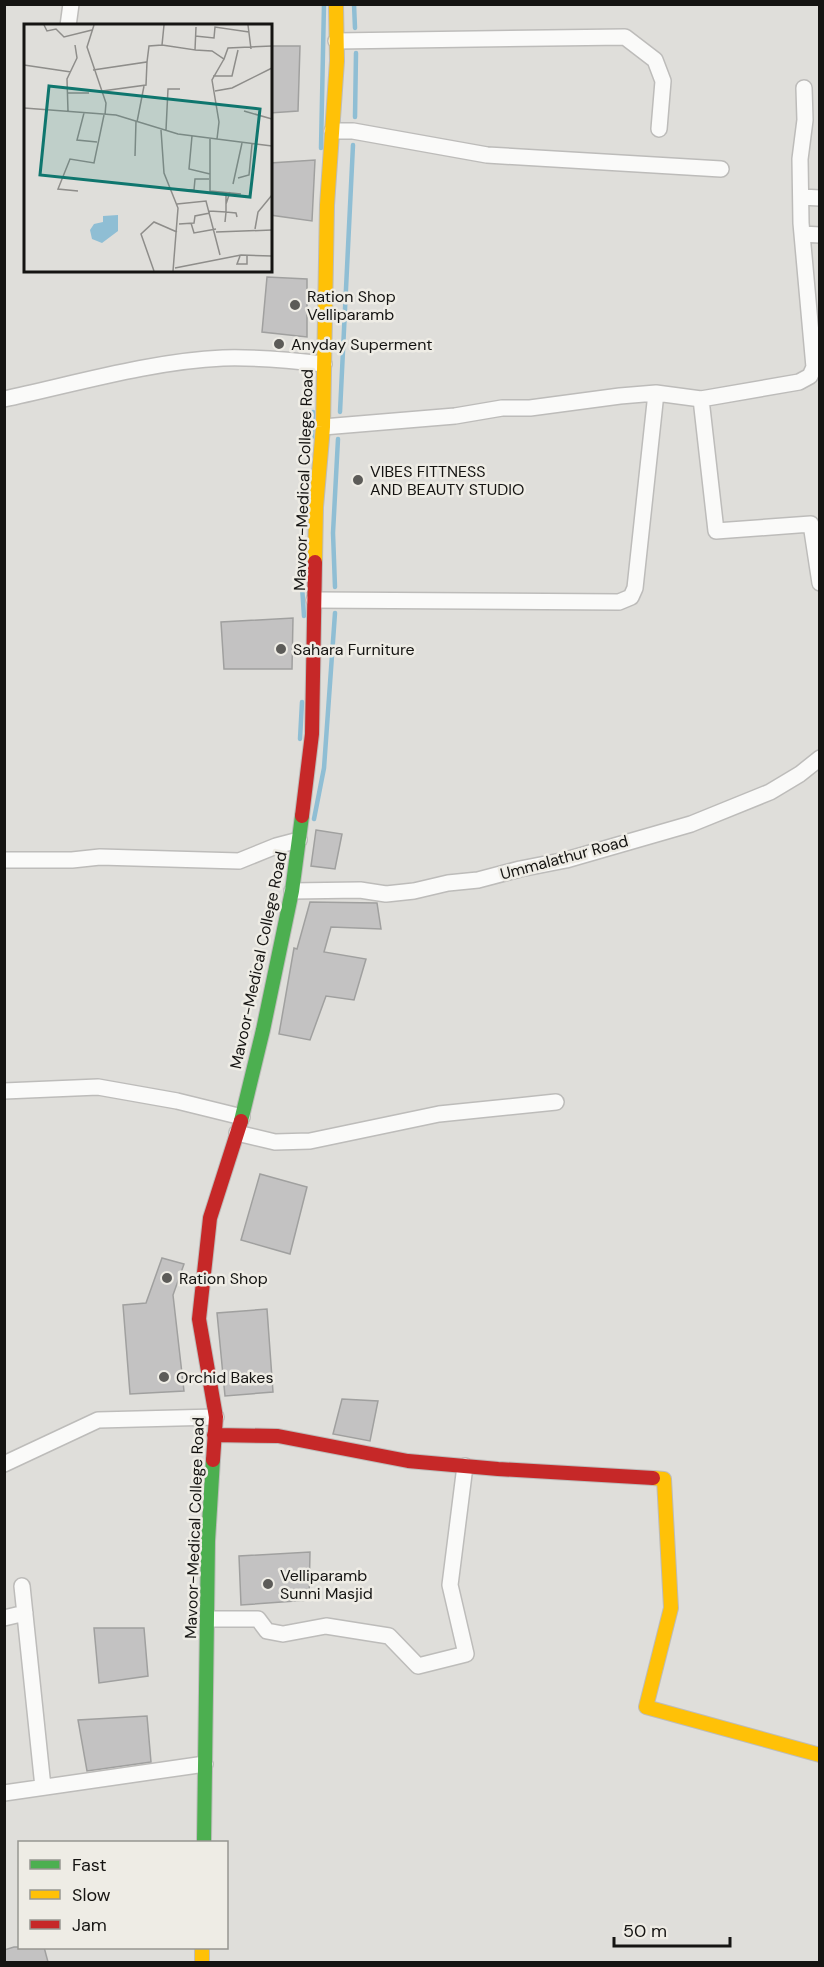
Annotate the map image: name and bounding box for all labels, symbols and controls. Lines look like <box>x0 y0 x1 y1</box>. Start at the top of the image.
inset map <box>24 24 272 272</box>
place label: Ration Shop Velliparamb <box>307 286 396 325</box>
marker: Ration Shop Velliparamb <box>288 298 302 312</box>
place label: Anyday Superment <box>291 334 433 355</box>
marker: Anyday Superment <box>272 337 286 351</box>
street label: Mavoor-Medical College Road <box>289 369 318 591</box>
place label: VIBES FITTNESS AND BEAUTY STUDIO <box>370 461 524 500</box>
marker: VIBES FITTNESS AND BEAUTY STUDIO <box>351 473 365 487</box>
place label: Sahara Furniture <box>293 639 415 660</box>
marker: Sahara Furniture <box>274 642 288 656</box>
street label: Ummalathur Road <box>498 830 631 885</box>
street label: Mavoor-Medical College Road <box>225 849 292 1071</box>
place label: Ration Shop <box>179 1268 268 1289</box>
marker: Ration Shop <box>160 1271 174 1285</box>
place label: Orchid Bakes <box>176 1367 273 1388</box>
marker: Orchid Bakes <box>157 1370 171 1384</box>
street label: Mavoor-Medical College Road <box>180 1417 209 1639</box>
place label: Velliparamb Sunni Masjid <box>280 1565 373 1604</box>
marker: Velliparamb Sunni Masjid <box>261 1577 275 1591</box>
legend <box>18 1841 228 1949</box>
text: Fast <box>72 1853 107 1877</box>
text: Slow <box>72 1883 111 1907</box>
scale bar <box>614 1910 730 1948</box>
text: Jam <box>72 1913 107 1937</box>
text: 50 m <box>623 1919 667 1943</box>

